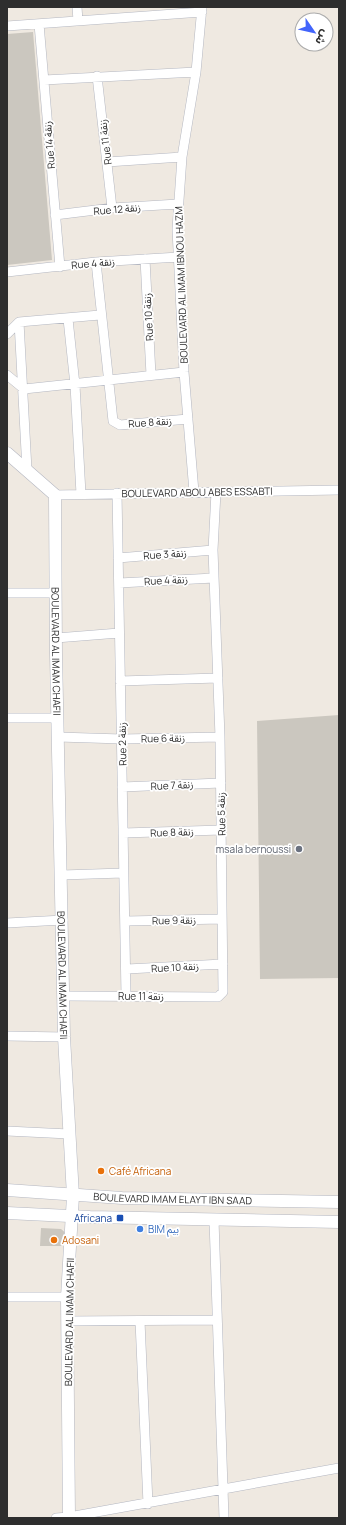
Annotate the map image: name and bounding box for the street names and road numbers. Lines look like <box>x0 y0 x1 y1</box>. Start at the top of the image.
street label: Rue 11 زنقة <box>95 118 115 166</box>
street label: Rue 14 زنقة <box>40 120 58 169</box>
street label: Rue 12 زنقة <box>93 200 142 218</box>
street label: BOULEVARD AL IMAM IBNOU HAZM <box>171 206 191 364</box>
street label: Rue 4 زنقة <box>71 254 116 272</box>
street label: Rue 10 زنقة <box>140 292 156 341</box>
street label: Rue 8 زنقة <box>128 413 173 431</box>
street label: BOULEVARD ABOU ABES ESSABTI <box>121 484 273 500</box>
street label: Rue 3 زنقة <box>143 545 188 563</box>
street label: Rue 4 زنقة <box>144 572 189 588</box>
street label: BOULEVARD AL IMAM CHAFII <box>49 587 64 716</box>
street label: Rue 2 زنقة <box>115 722 129 766</box>
street label: Rue 6 زنقة <box>141 731 186 745</box>
street label: Rue 7 زنقة <box>150 777 194 793</box>
street label: Rue 5 زنقة <box>214 792 228 836</box>
street label: Rue 8 زنقة <box>150 824 194 840</box>
street label: BOULEVARD AL IMAM CHAFII <box>54 911 71 1040</box>
street label: Rue 9 زنقة <box>152 913 197 927</box>
street label: Rue 10 زنقة <box>151 959 200 975</box>
street label: Rue 11 زنقة <box>118 989 164 1003</box>
street label: BOULEVARD IMAM ELAYT IBN SAAD <box>93 1189 253 1207</box>
street label: BOULEVARD AL IMAM CHAFII <box>61 1258 77 1386</box>

